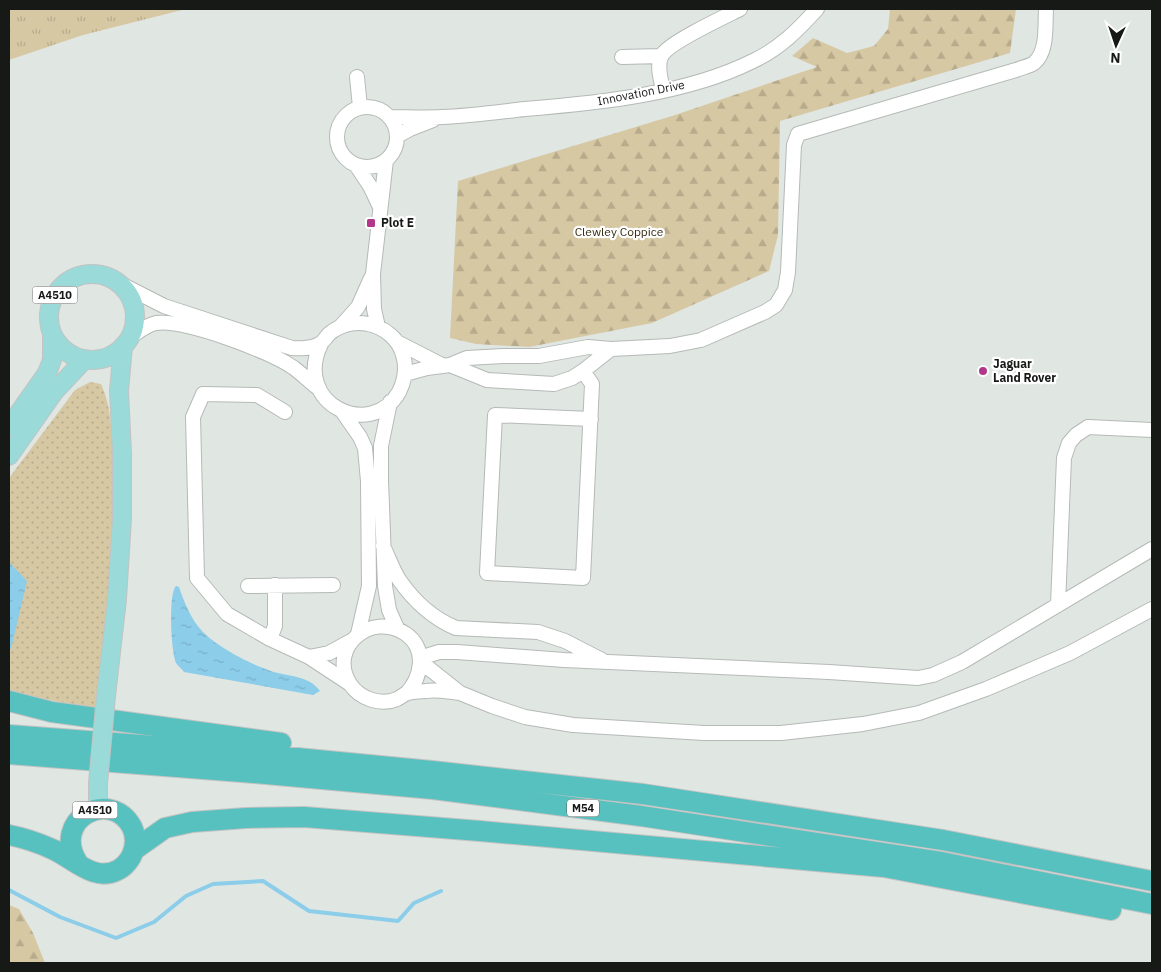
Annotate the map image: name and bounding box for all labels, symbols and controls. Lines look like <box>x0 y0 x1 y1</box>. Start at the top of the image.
north arrow <box>1091 20 1141 70</box>
text: N <box>1110 49 1121 67</box>
street label: Innovation Drive <box>596 77 686 108</box>
place label: Plot E <box>381 215 414 230</box>
marker: Plot E <box>365 217 377 229</box>
park label: Clewley Coppice <box>575 224 664 239</box>
road number: A4510 <box>32 286 78 304</box>
place label: Jaguar Land Rover <box>993 356 1056 385</box>
marker: Jaguar Land Rover <box>977 365 989 377</box>
road number: M54 <box>567 800 599 816</box>
road number: A4510 <box>72 802 118 818</box>

